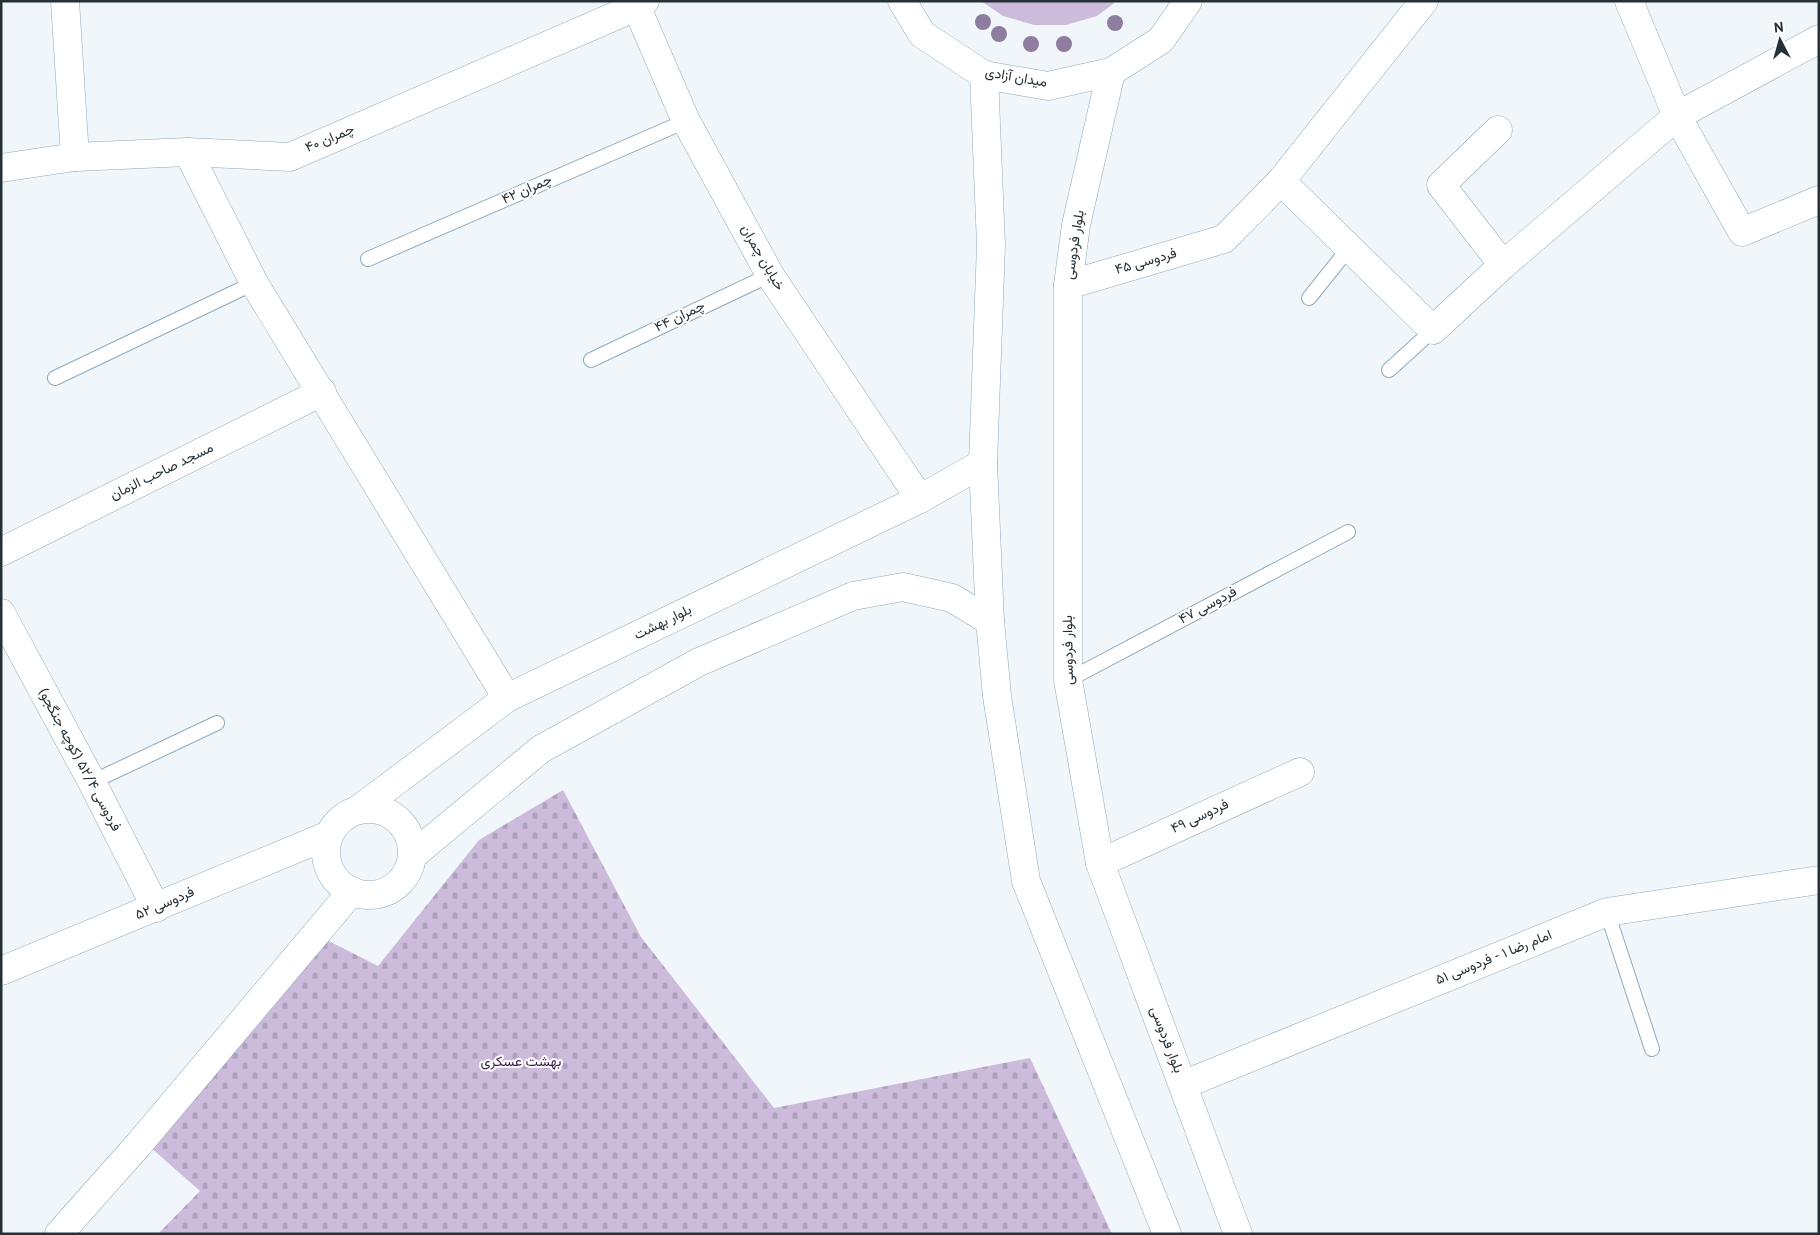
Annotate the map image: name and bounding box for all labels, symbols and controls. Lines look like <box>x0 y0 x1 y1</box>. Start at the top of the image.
north arrow <box>1755 15 1805 65</box>
text: N <box>1773 20 1785 38</box>
street label: میدان آزادی <box>984 64 1048 92</box>
street label: چمران ۴۰ <box>303 121 357 157</box>
street label: چمران ۴۲ <box>499 171 555 209</box>
street label: بلوار فردوسی <box>1061 209 1089 281</box>
street label: خیابان چمران <box>736 222 788 294</box>
street label: فردوسی ۴۵ <box>1113 245 1179 279</box>
street label: چمران ۴۴ <box>652 298 708 336</box>
street label: مسجد صاحب الزمان <box>108 440 216 504</box>
street label: فردوسی ۴۷ <box>1176 584 1240 628</box>
street label: بلوار بهشت <box>631 602 695 644</box>
street label: بلوار فردوسی <box>1060 615 1078 685</box>
street label: فردوسی ۵۲/۴ (کوچه جنگجو) <box>34 685 124 835</box>
street label: فردوسی ۴۹ <box>1168 796 1232 838</box>
street label: فردوسی ۵۲ <box>133 884 197 924</box>
street label: امام رضا ۱ - فردوسی ۵۱ <box>1433 927 1555 989</box>
street label: بلوار فردوسی <box>1146 1004 1186 1076</box>
park label: بهشت عسکری <box>481 1054 561 1071</box>

